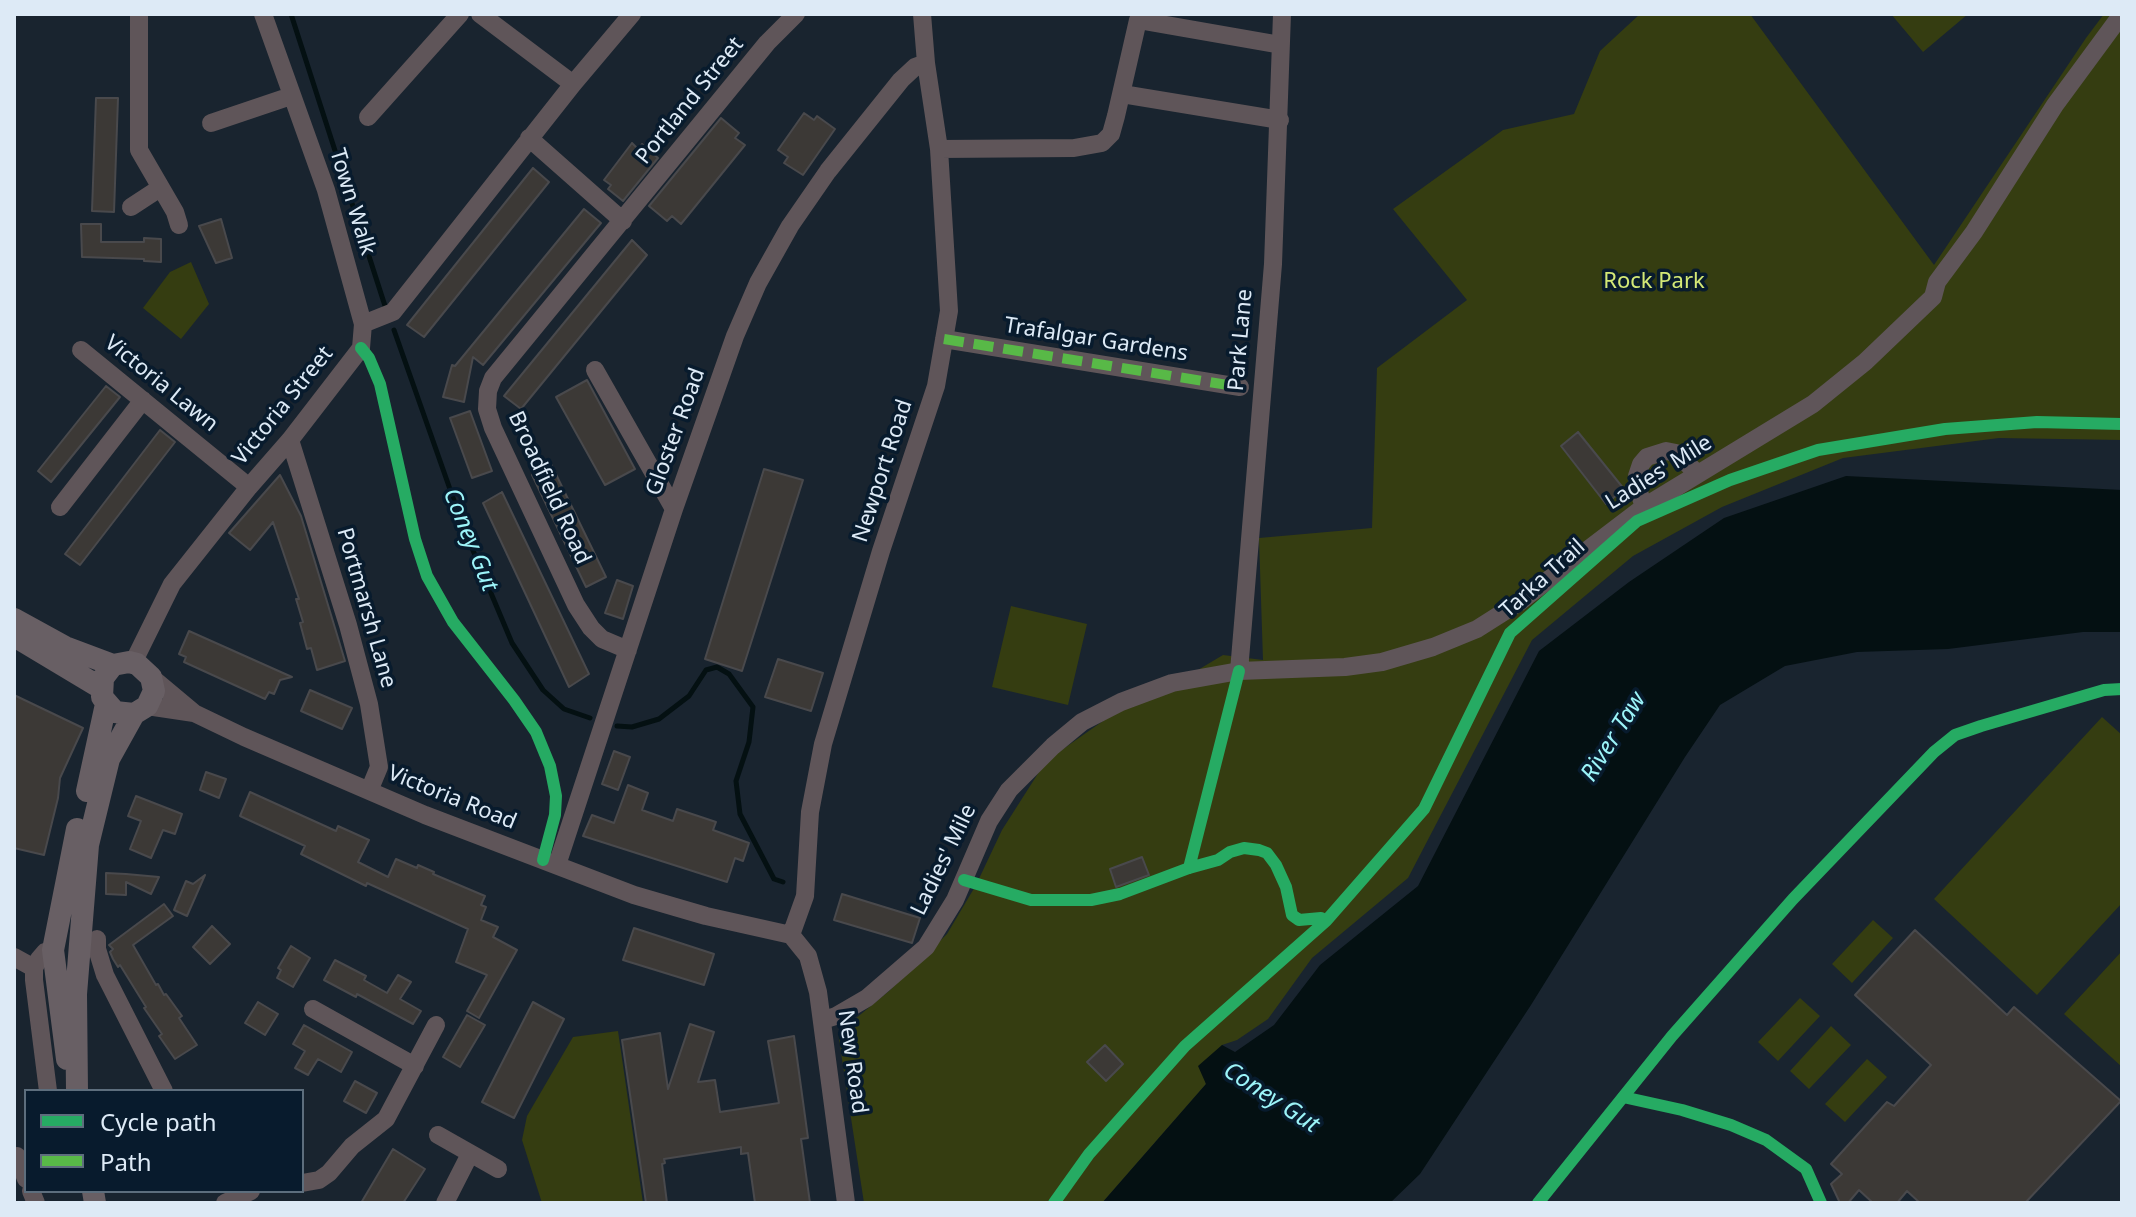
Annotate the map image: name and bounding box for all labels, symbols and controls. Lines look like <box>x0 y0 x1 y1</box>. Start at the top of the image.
street label: Portland Street <box>631 32 749 170</box>
street label: Town Walk <box>323 146 381 258</box>
park label: Rock Park <box>1603 269 1705 295</box>
street label: Park Lane <box>1223 288 1259 392</box>
street label: Trafalgar Gardens <box>1002 312 1190 368</box>
street label: Victoria Lawn <box>99 330 223 438</box>
street label: Victoria Street <box>227 341 339 471</box>
street label: Gloster Road <box>641 365 711 499</box>
street label: Newport Road <box>848 396 918 546</box>
street label: Broadfield Road <box>502 407 596 569</box>
street label: Ladies' Mile <box>1601 430 1717 516</box>
water label: Coney Gut <box>436 484 504 596</box>
street label: Portmarsh Lane <box>331 525 401 691</box>
street label: Tarka Trail <box>1495 534 1591 624</box>
water label: River Taw <box>1575 687 1653 787</box>
street label: Victoria Road <box>384 760 520 836</box>
street label: Ladies' Mile <box>906 800 982 920</box>
street label: New Road <box>832 1008 872 1116</box>
water label: Coney Gut <box>1218 1056 1324 1140</box>
legend <box>24 1089 304 1193</box>
text: Cycle path <box>100 1105 217 1138</box>
text: Path <box>100 1145 151 1178</box>

